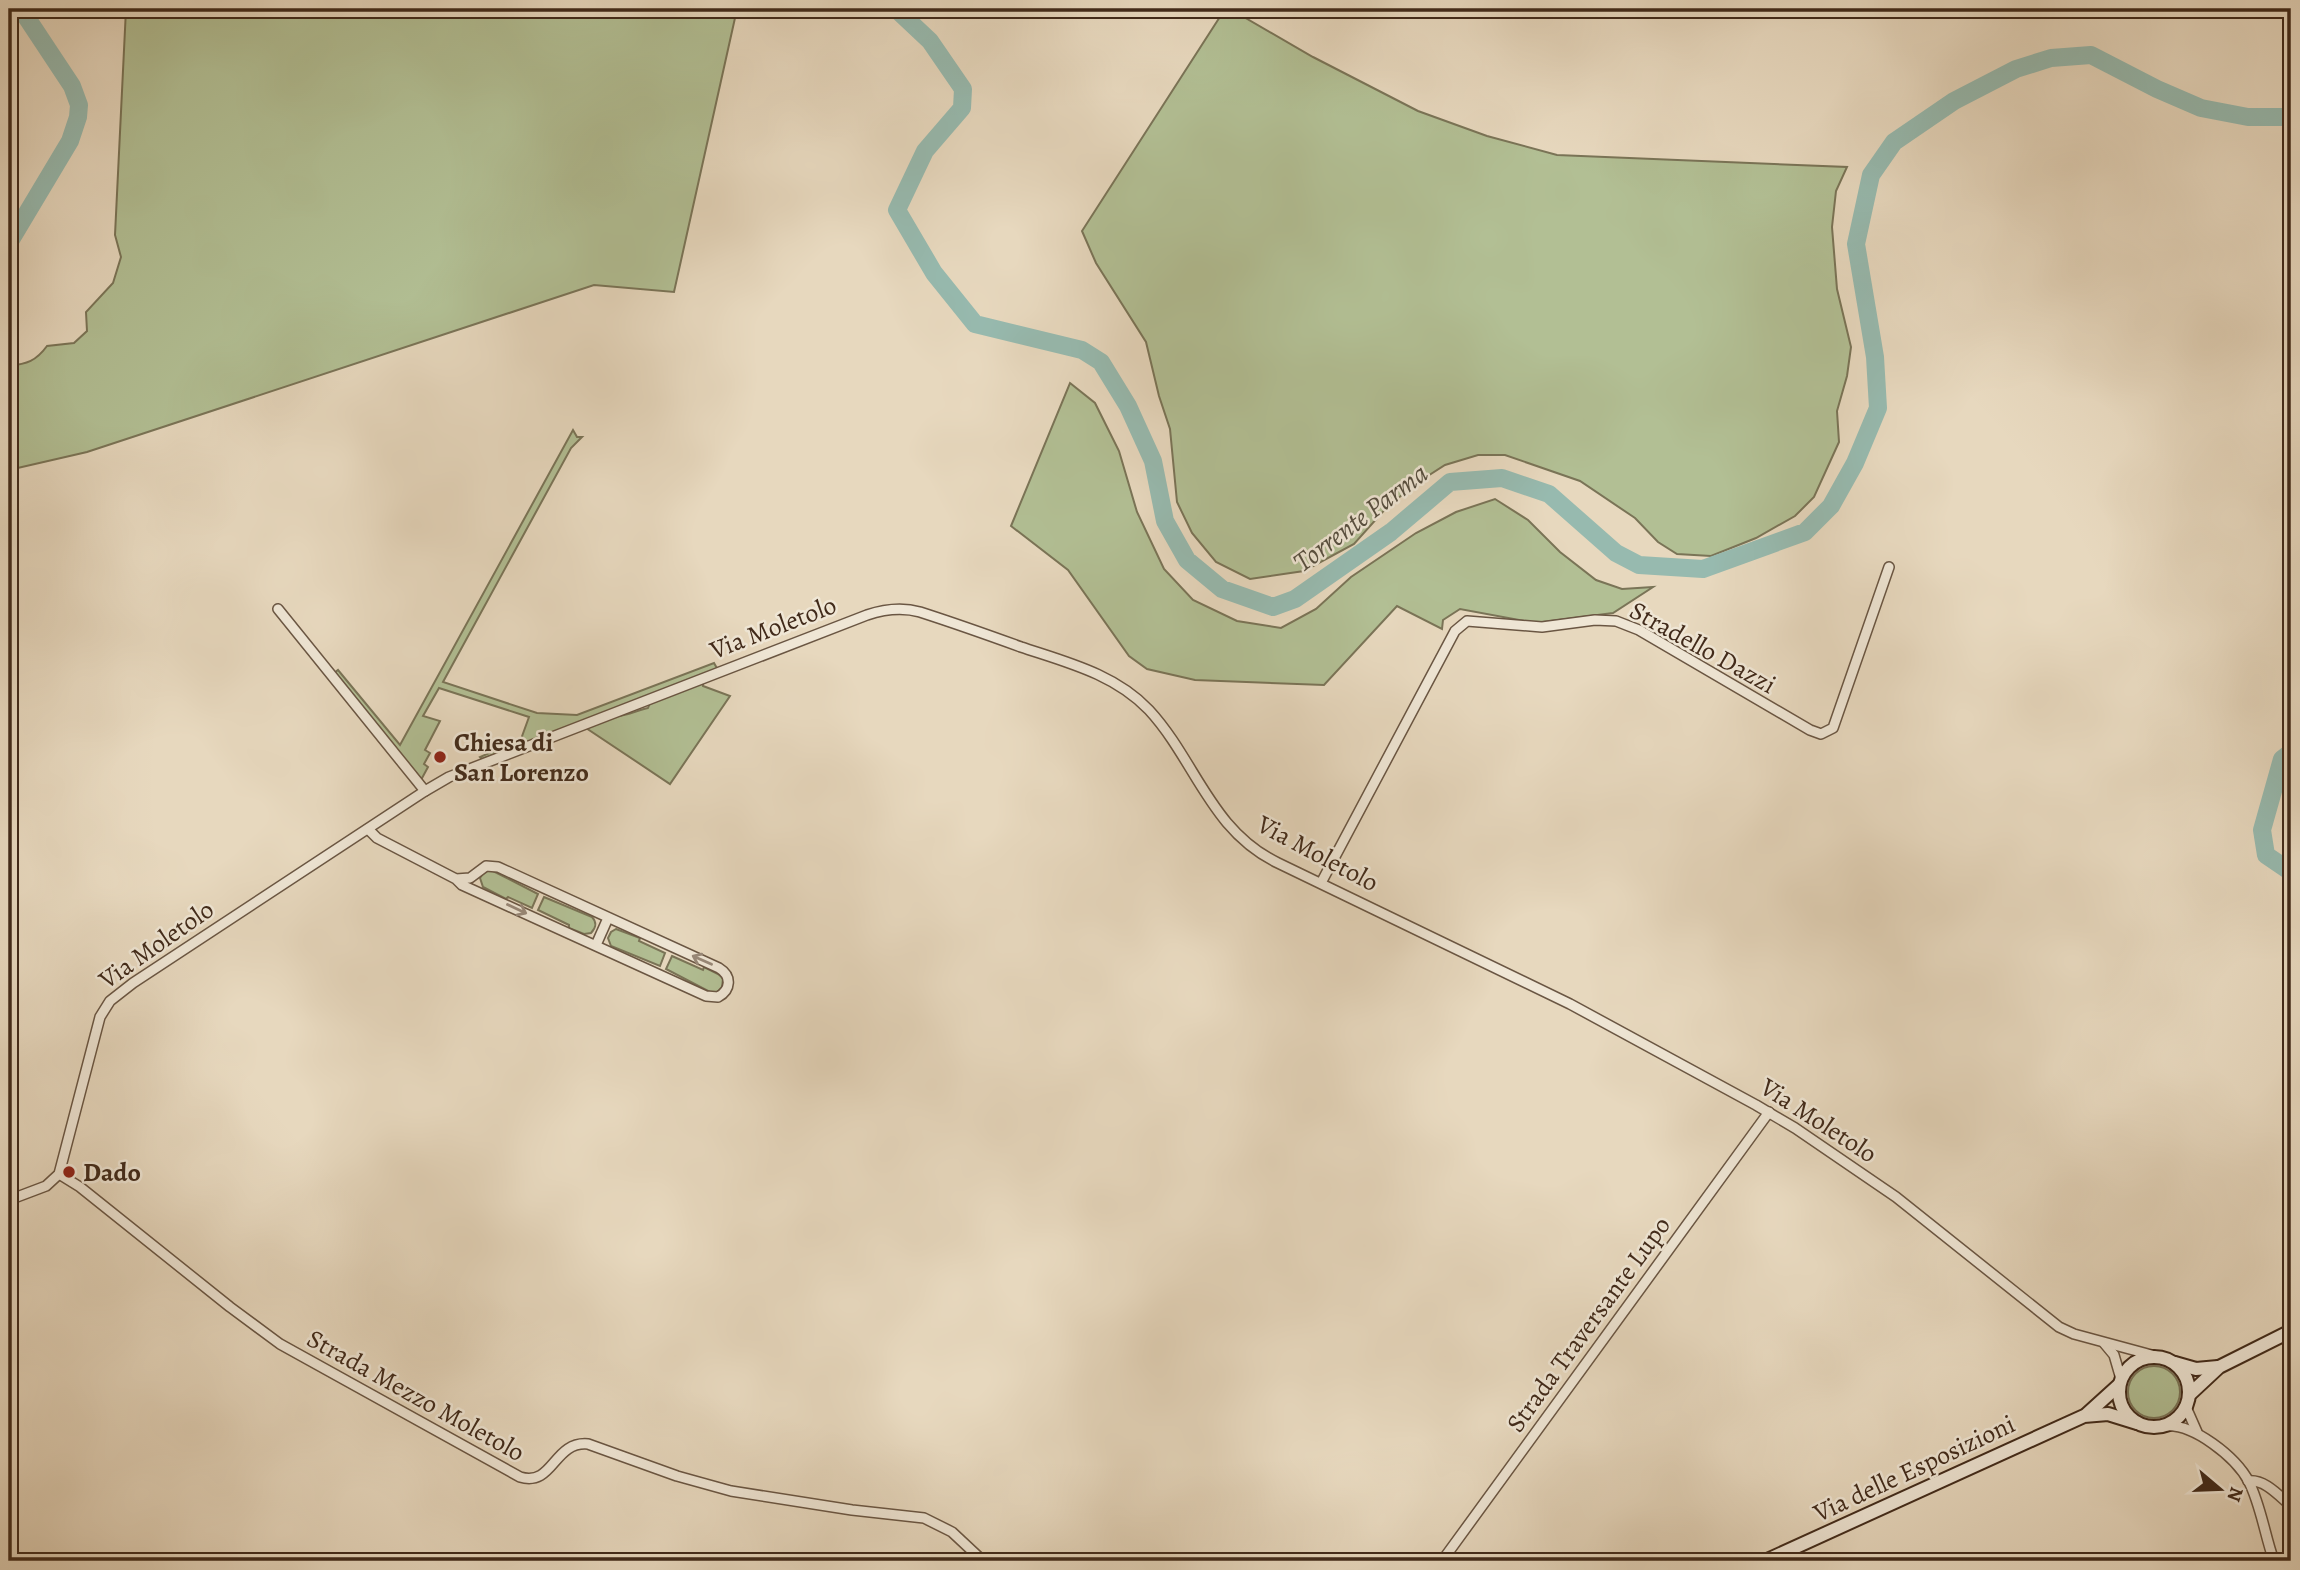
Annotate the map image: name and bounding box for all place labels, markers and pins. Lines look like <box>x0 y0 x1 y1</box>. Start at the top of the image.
place label: Chiesa di San Lorenzo <box>454 725 589 790</box>
marker: Chiesa di San Lorenzo <box>432 749 448 765</box>
place label: Dado <box>83 1155 141 1190</box>
marker: Dado <box>61 1164 77 1180</box>

